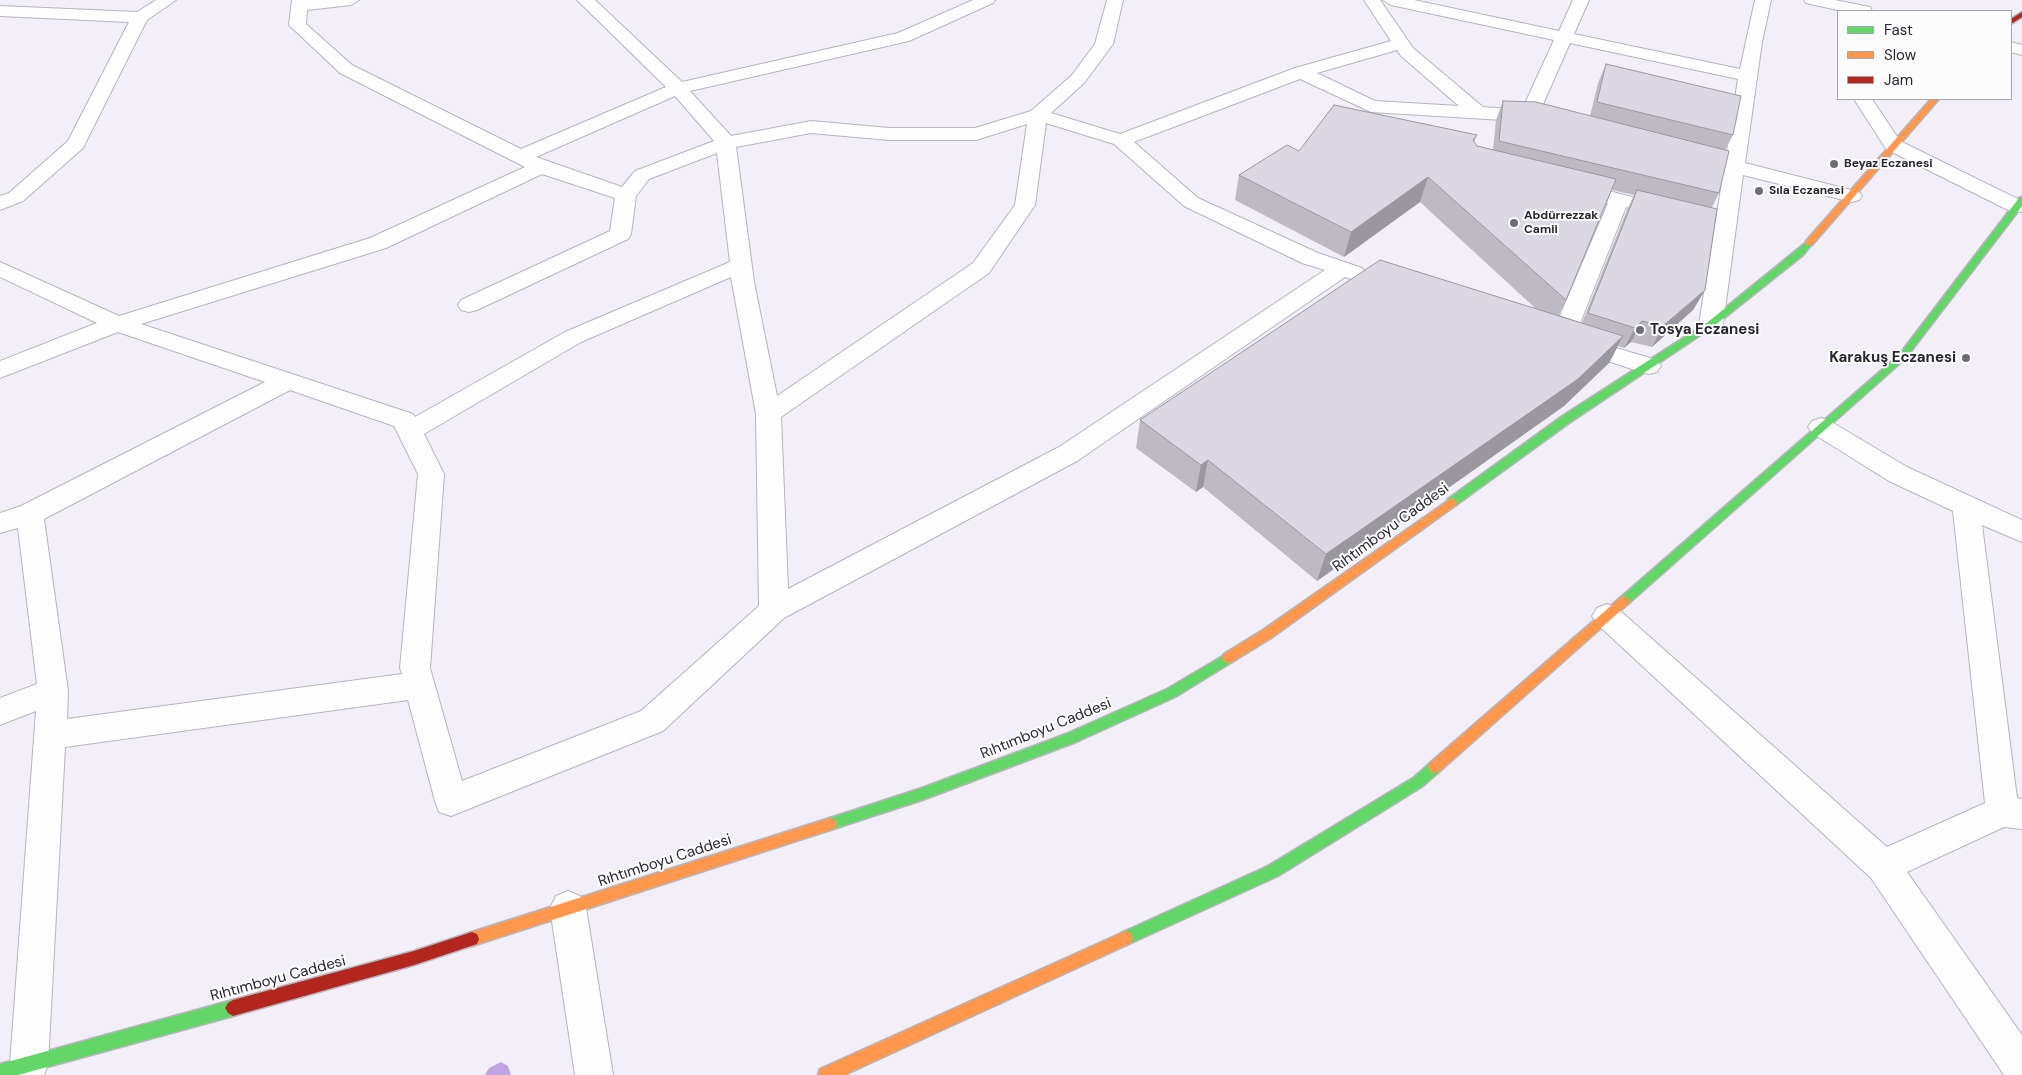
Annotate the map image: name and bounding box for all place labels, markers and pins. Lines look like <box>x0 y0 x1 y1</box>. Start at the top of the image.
place label: Beyaz Eczanesi <box>1844 157 1933 171</box>
marker: Beyaz Eczanesi <box>1828 158 1840 170</box>
place label: Sıla Eczanesi <box>1769 184 1844 198</box>
marker: Sıla Eczanesi <box>1753 185 1765 197</box>
place label: Abdürrezzak Camii <box>1524 209 1598 237</box>
marker: Abdürrezzak Camii <box>1508 217 1520 229</box>
place label: Tosya Eczanesi <box>1650 321 1759 339</box>
marker: Tosya Eczanesi <box>1634 324 1646 336</box>
place label: Karakuş Eczanesi <box>1829 349 1956 367</box>
marker: Karakuş Eczanesi <box>1960 352 1972 364</box>

